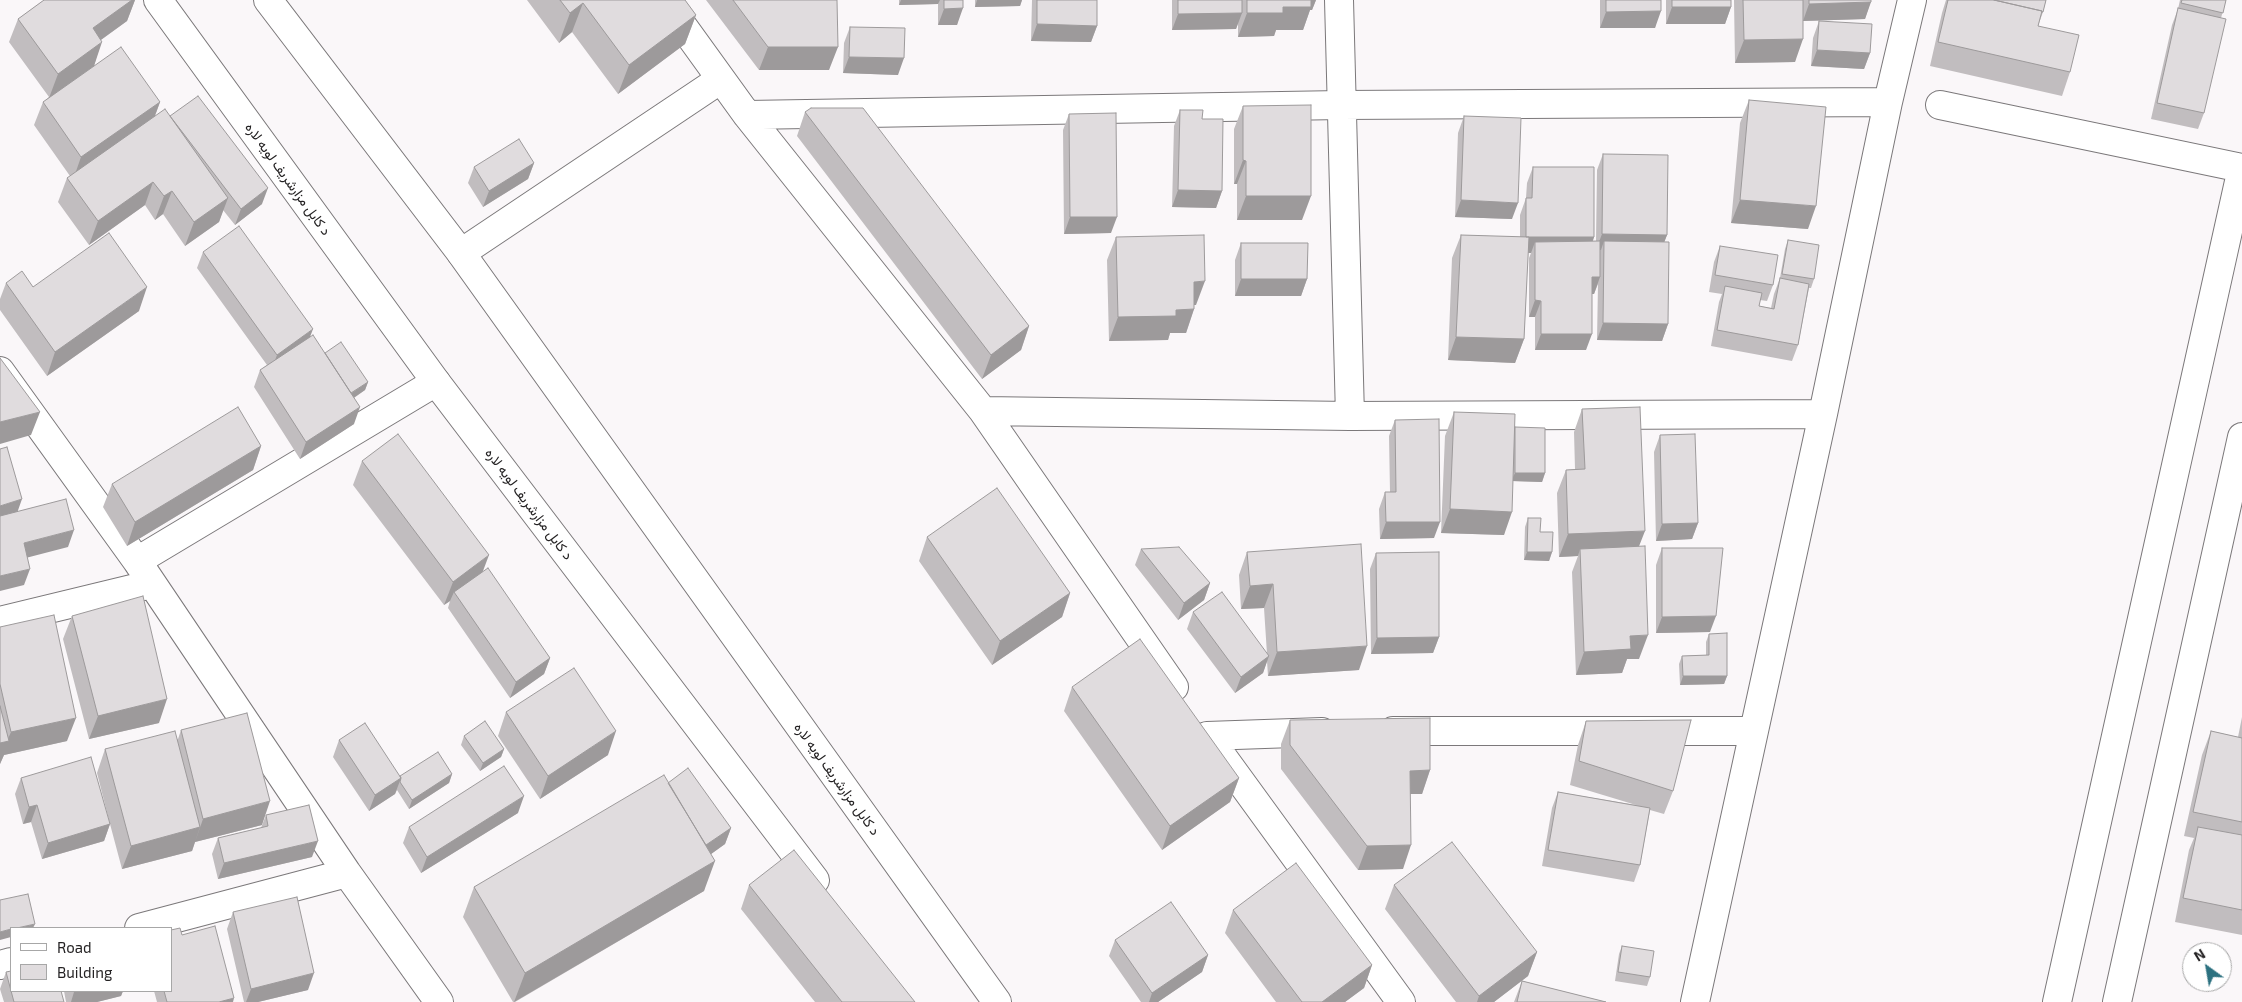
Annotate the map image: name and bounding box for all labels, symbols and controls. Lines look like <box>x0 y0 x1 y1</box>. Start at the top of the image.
street label: د کابل مزارشریف لویه لاره <box>241 119 335 239</box>
street label: د کابل مزارشریف لویه لاره <box>482 445 576 563</box>
street label: د کابل مزارشریف لویه لاره <box>790 719 884 839</box>
legend <box>10 927 172 992</box>
text: Road <box>57 938 92 956</box>
north arrow <box>2182 942 2232 992</box>
text: N <box>2191 945 2208 965</box>
text: Building <box>57 963 112 981</box>

